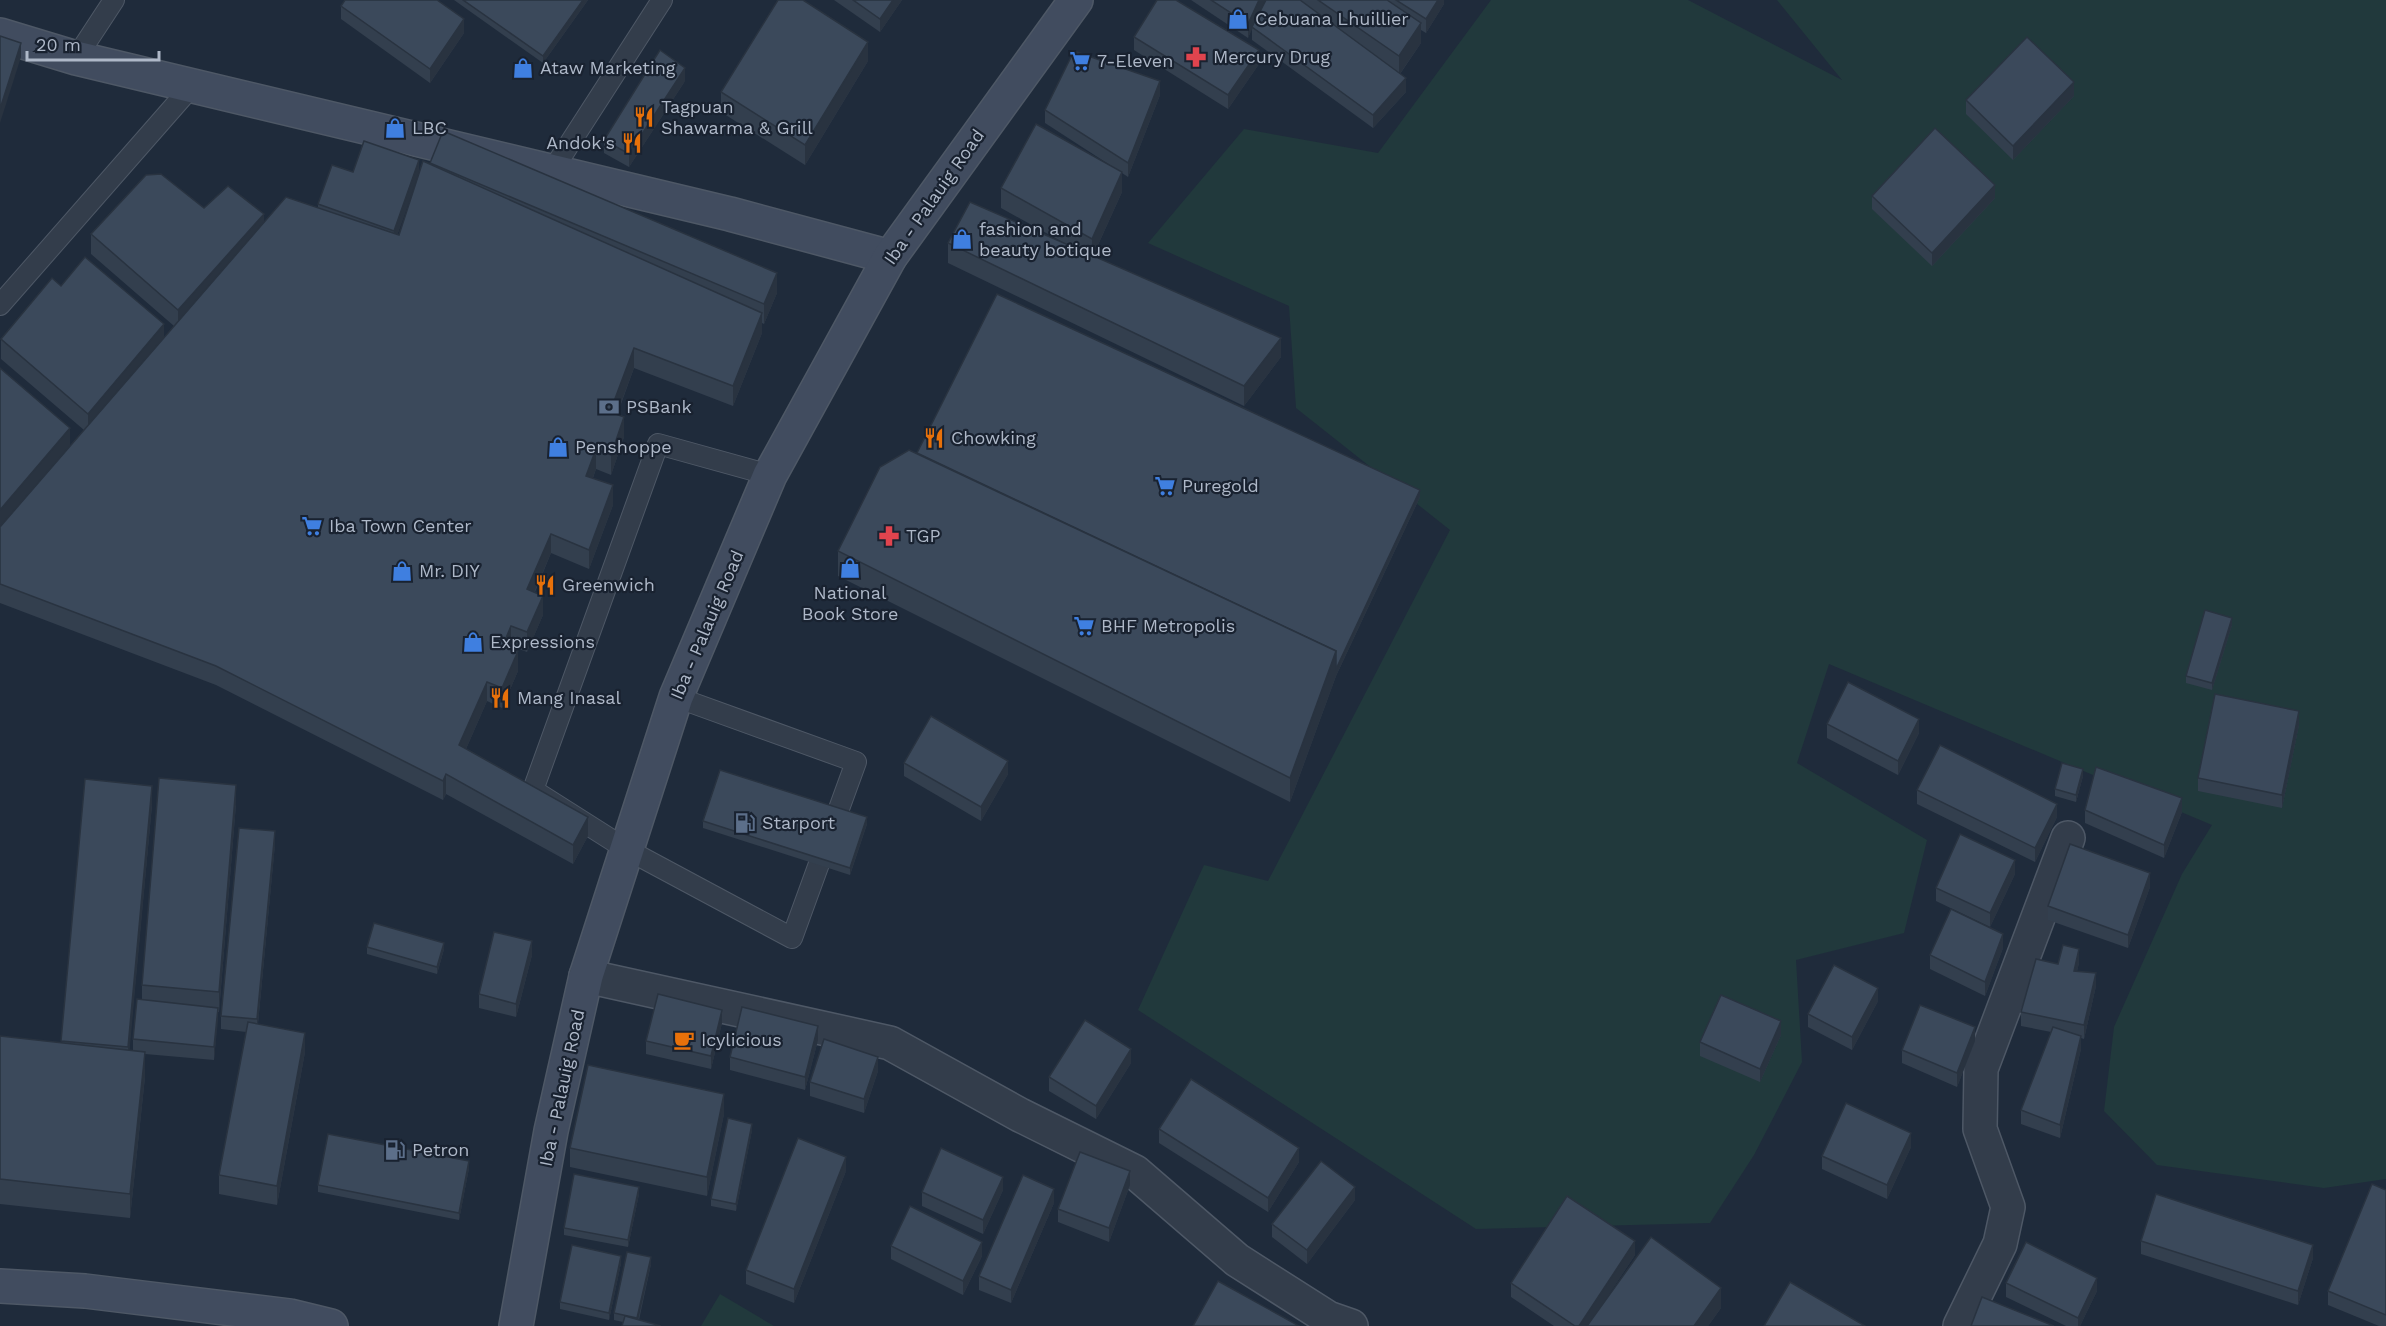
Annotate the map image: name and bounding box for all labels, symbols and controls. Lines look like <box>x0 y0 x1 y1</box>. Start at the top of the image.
shop icon: Cebuana Lhuillier <box>1226 7 1250 31</box>
place label: Cebuana Lhuillier <box>1255 8 1409 29</box>
scale bar <box>27 24 159 62</box>
text: 20 m <box>36 34 81 55</box>
pharmacy icon: Mercury Drug <box>1184 45 1208 69</box>
place label: Mercury Drug <box>1213 46 1331 67</box>
supermarket icon: 7-Eleven <box>1068 49 1092 73</box>
place label: 7-Eleven <box>1097 50 1173 71</box>
shop icon: Ataw Marketing <box>511 56 535 80</box>
place label: Ataw Marketing <box>540 57 676 78</box>
place label: Tagpuan Shawarma & Grill <box>661 96 813 138</box>
restaurant icon: Tagpuan Shawarma & Grill <box>632 105 656 129</box>
shop icon: LBC <box>383 116 407 140</box>
place label: LBC <box>412 117 447 138</box>
street label: Iba - Palauig Road <box>879 125 988 268</box>
restaurant icon: Andok's <box>620 131 644 155</box>
place label: Andok's <box>546 132 615 153</box>
place label: fashion and beauty botique <box>979 218 1112 260</box>
shop icon: fashion and beauty botique <box>950 227 974 251</box>
bank icon: PSBank <box>597 395 621 419</box>
place label: PSBank <box>626 396 692 417</box>
restaurant icon: Chowking <box>922 426 946 450</box>
place label: Chowking <box>951 427 1036 448</box>
shop icon: Penshoppe <box>546 435 570 459</box>
place label: Penshoppe <box>575 436 672 457</box>
supermarket icon: Puregold <box>1153 474 1177 498</box>
place label: Puregold <box>1182 475 1259 496</box>
supermarket icon: Iba Town Center <box>300 514 324 538</box>
place label: Iba Town Center <box>329 515 472 536</box>
pharmacy icon: TGP <box>877 524 901 548</box>
place label: TGP <box>906 525 941 546</box>
street label: Iba - Palauig Road <box>666 547 747 703</box>
shop icon: National Book Store <box>838 556 862 580</box>
shop icon: Mr. DIY <box>390 559 414 583</box>
place label: Mr. DIY <box>419 560 480 581</box>
restaurant icon: Greenwich <box>533 573 557 597</box>
place label: Greenwich <box>562 574 655 595</box>
place label: National Book Store <box>802 582 898 624</box>
supermarket icon: BHF Metropolis <box>1072 614 1096 638</box>
place label: BHF Metropolis <box>1101 615 1235 636</box>
shop icon: Expressions <box>461 630 485 654</box>
place label: Expressions <box>490 631 595 652</box>
restaurant icon: Mang Inasal <box>488 686 512 710</box>
place label: Mang Inasal <box>517 687 622 708</box>
fuel station icon: Starport <box>733 811 757 835</box>
place label: Starport <box>762 812 836 833</box>
street label: Iba - Palauig Road <box>535 1007 588 1168</box>
cafe icon: Icylicious <box>672 1028 696 1052</box>
place label: Icylicious <box>701 1029 782 1050</box>
fuel station icon: Petron <box>383 1138 407 1162</box>
place label: Petron <box>412 1139 469 1160</box>

